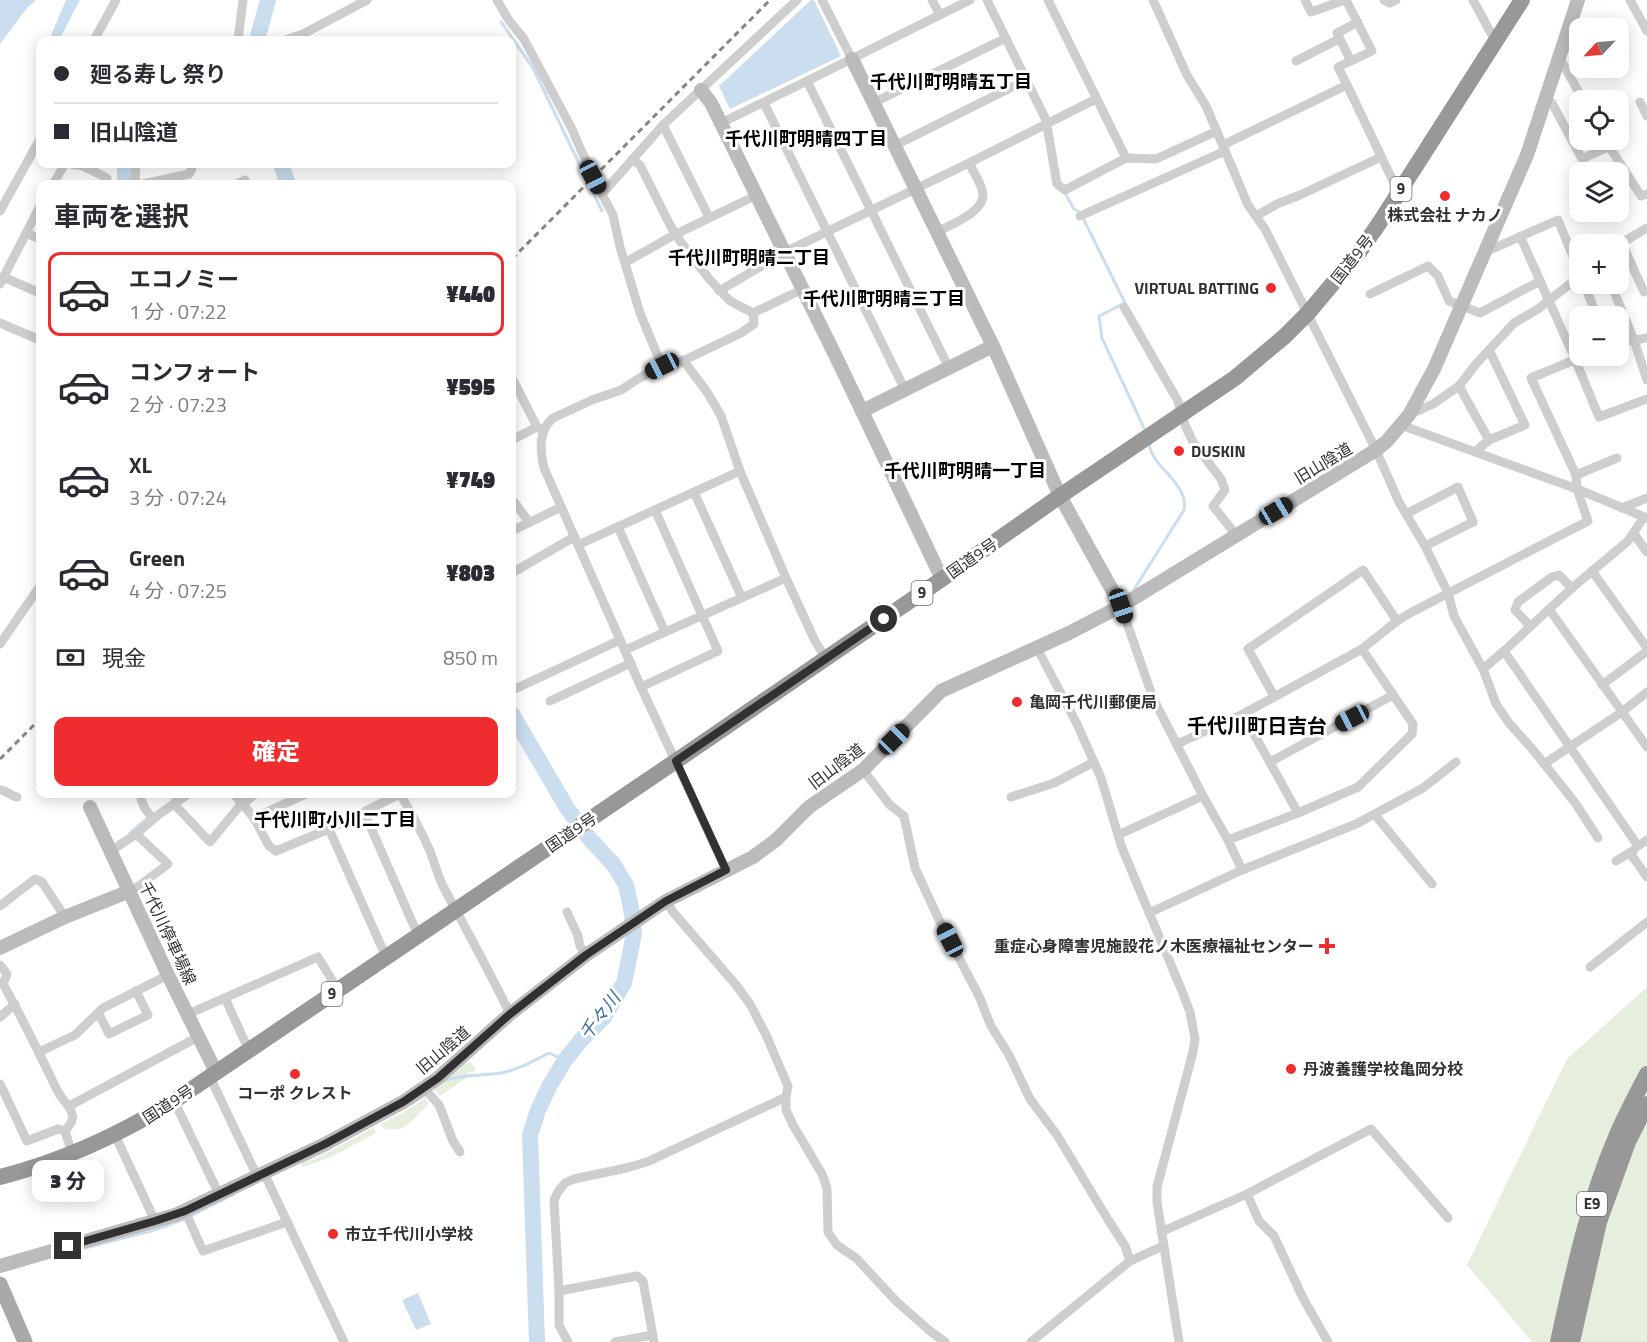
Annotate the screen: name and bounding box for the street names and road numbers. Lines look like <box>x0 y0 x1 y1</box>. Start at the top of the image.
road number: 9 <box>1390 177 1412 201</box>
street label: 国道9号 <box>1325 229 1379 289</box>
street label: 旧山陰道 <box>1289 436 1357 490</box>
street label: 国道9号 <box>942 532 1002 584</box>
road number: 9 <box>912 581 932 605</box>
street label: 旧山陰道 <box>803 737 869 795</box>
street label: 国道9号 <box>541 806 601 858</box>
street label: 千代川停車場線 <box>133 877 203 989</box>
road number: 9 <box>322 982 342 1006</box>
street label: 旧山陰道 <box>411 1020 475 1080</box>
street label: 国道9号 <box>138 1078 198 1130</box>
road number: E9 <box>1577 1192 1607 1216</box>

